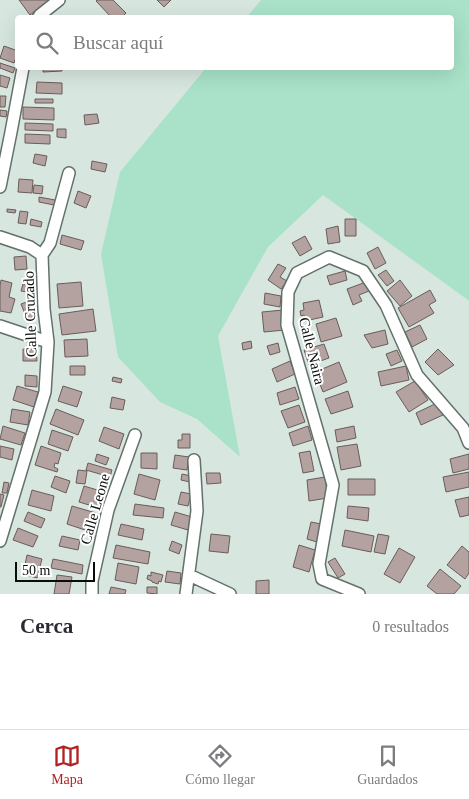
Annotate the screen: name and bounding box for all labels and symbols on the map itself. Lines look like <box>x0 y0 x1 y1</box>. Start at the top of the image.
street label: Calle Cruzado <box>21 271 39 357</box>
street label: Calle Naira <box>296 316 328 387</box>
street label: Calle Leone <box>77 471 113 546</box>
scale bar <box>15 559 95 582</box>

